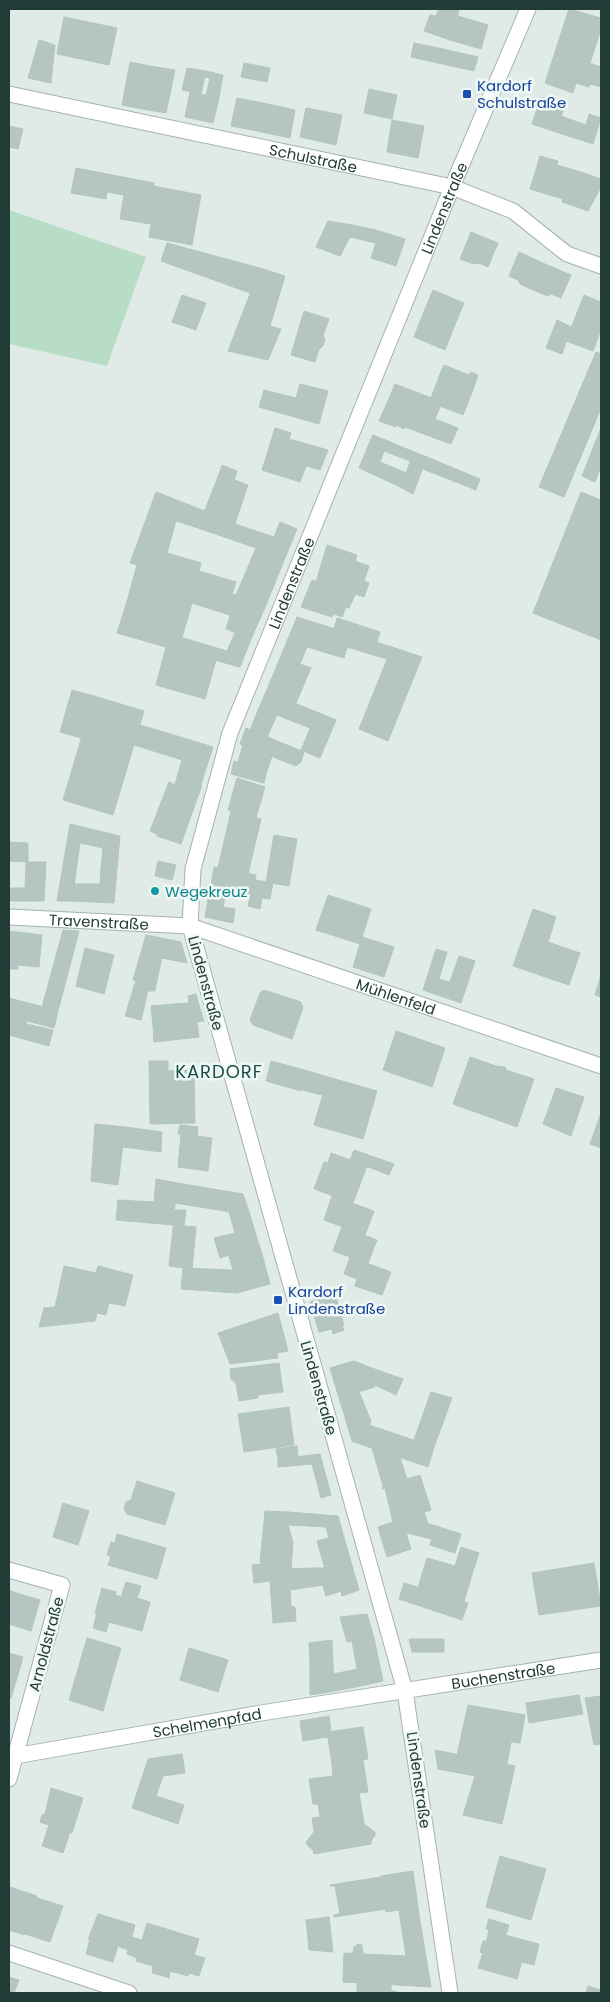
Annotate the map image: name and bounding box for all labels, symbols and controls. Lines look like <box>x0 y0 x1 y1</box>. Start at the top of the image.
place label: Kardorf Schulstraße <box>477 75 566 113</box>
marker: Kardorf Schulstraße <box>461 88 473 100</box>
street label: Schulstraße <box>267 138 359 177</box>
street label: Lindenstraße <box>415 159 472 257</box>
street label: Lindenstraße <box>263 534 319 632</box>
place label: Wegekreuz <box>165 881 248 902</box>
marker: Wegekreuz <box>149 885 161 897</box>
street label: Travenstraße <box>49 909 149 934</box>
street label: Lindenstraße <box>183 933 229 1033</box>
street label: Mühlenfeld <box>354 973 439 1020</box>
district label: KARDORF <box>175 1059 263 1084</box>
place label: Kardorf Lindenstraße <box>288 1281 385 1319</box>
marker: Kardorf Lindenstraße <box>272 1294 284 1306</box>
street label: Lindenstraße <box>295 1338 343 1438</box>
street label: Arnoldstraße <box>23 1594 69 1694</box>
street label: Buchenstraße <box>450 1657 557 1694</box>
street label: Schelmenpfad <box>151 1703 263 1742</box>
street label: Lindenstraße <box>402 1730 436 1830</box>

